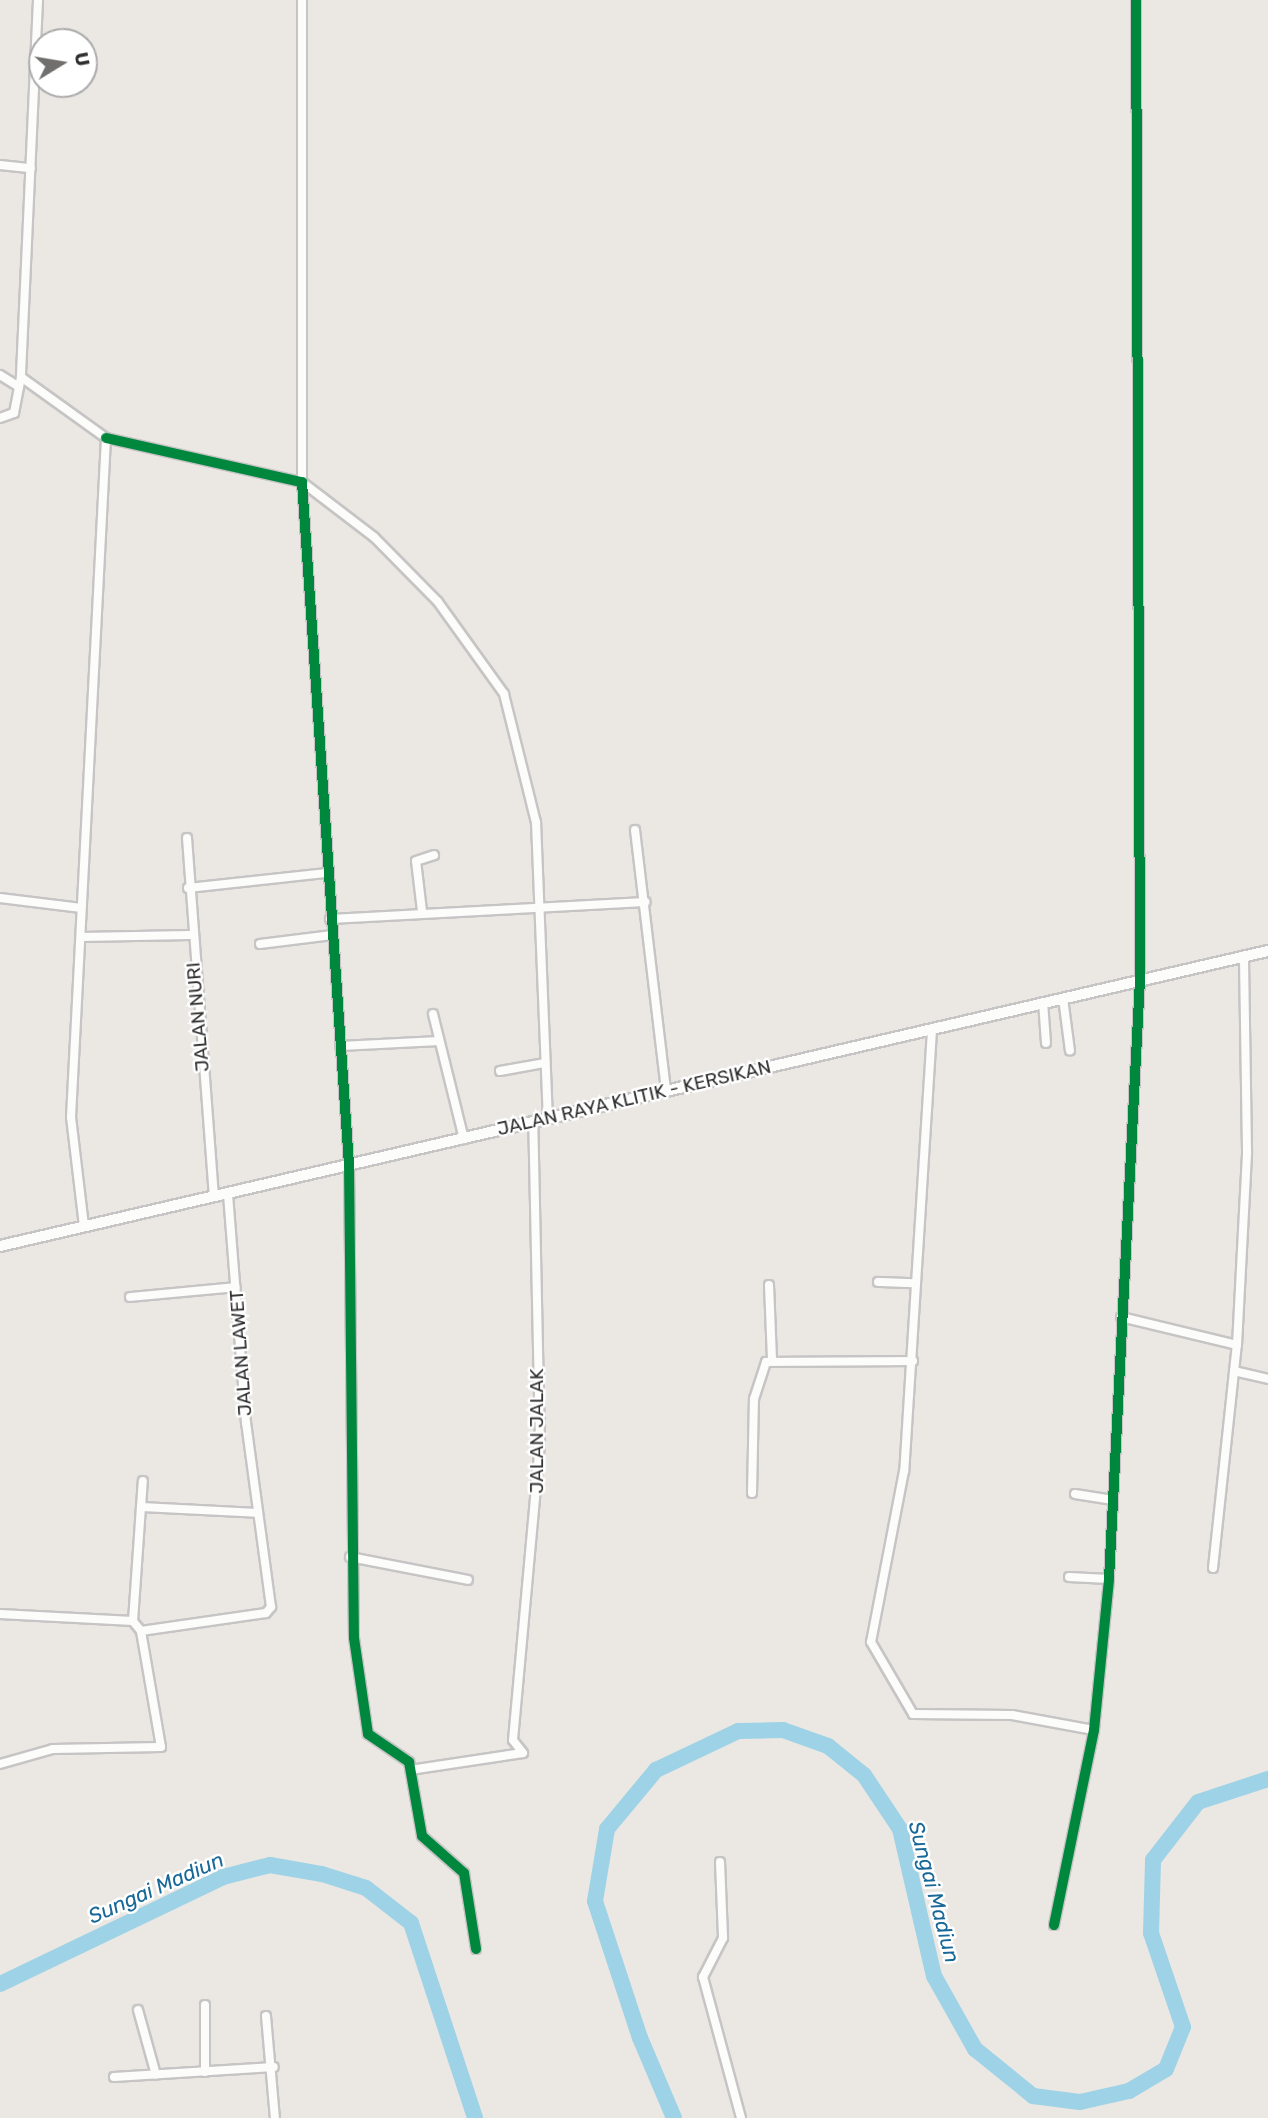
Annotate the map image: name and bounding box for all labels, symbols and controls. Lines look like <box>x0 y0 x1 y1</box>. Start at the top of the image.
north arrow <box>28 28 98 98</box>
text: U <box>70 50 95 68</box>
street label: JALAN NURI <box>182 961 214 1073</box>
street label: JALAN RAYA KLITIK - KERSIKAN <box>494 1055 774 1141</box>
street label: JALAN LAWET <box>225 1289 257 1417</box>
street label: JALAN JALAK <box>526 1368 548 1494</box>
water label: Sungai Madiun <box>903 1818 965 1966</box>
water label: Sungai Madiun <box>84 1847 228 1929</box>

